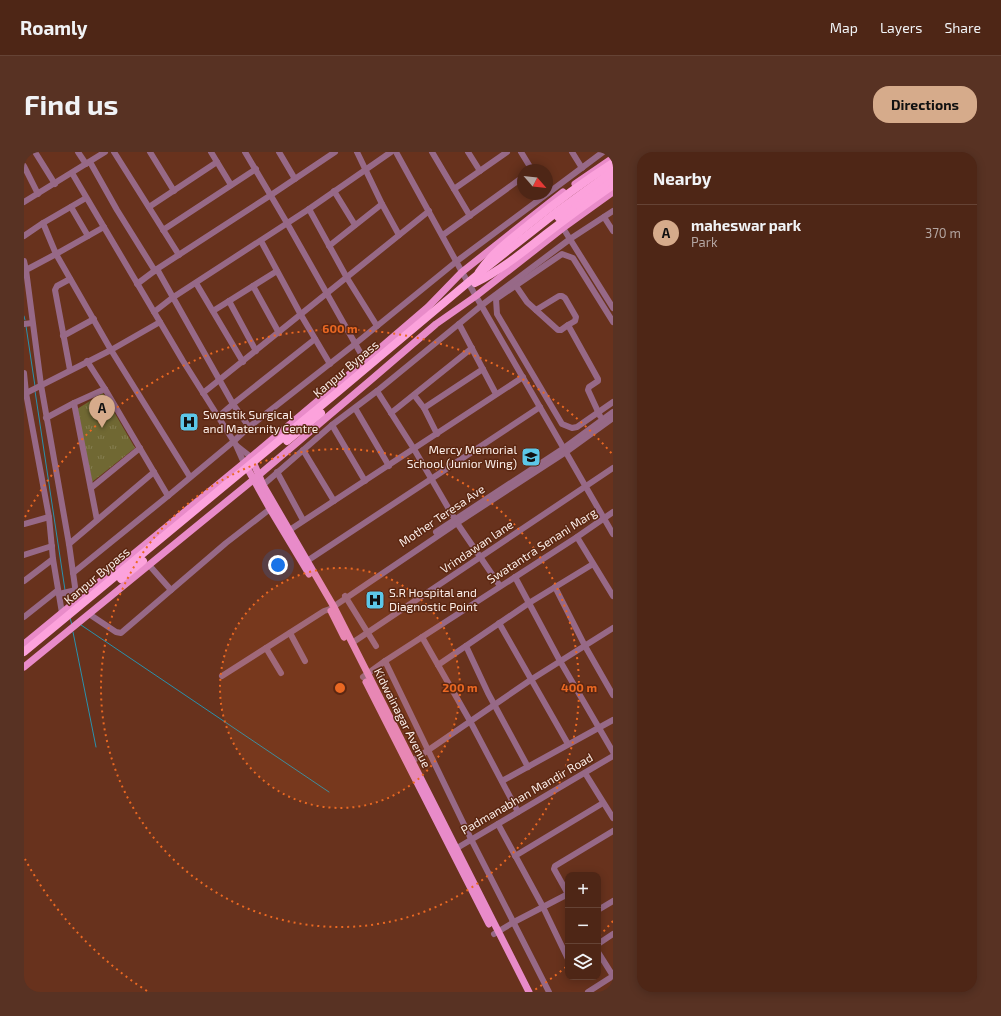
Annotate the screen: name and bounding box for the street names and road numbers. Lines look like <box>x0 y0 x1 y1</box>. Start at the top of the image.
street label: Kanpur Bypass <box>310 337 381 400</box>
street label: Mother Teresa Ave <box>396 481 487 549</box>
street label: Swatantra Senani Marg <box>484 504 599 586</box>
street label: Vrindawan lane <box>437 517 516 576</box>
street label: Kanpur Bypass <box>61 544 132 607</box>
street label: Kidwainagar Avenue <box>372 665 434 770</box>
street label: Padmanabhan Mandir Road <box>458 750 595 837</box>

